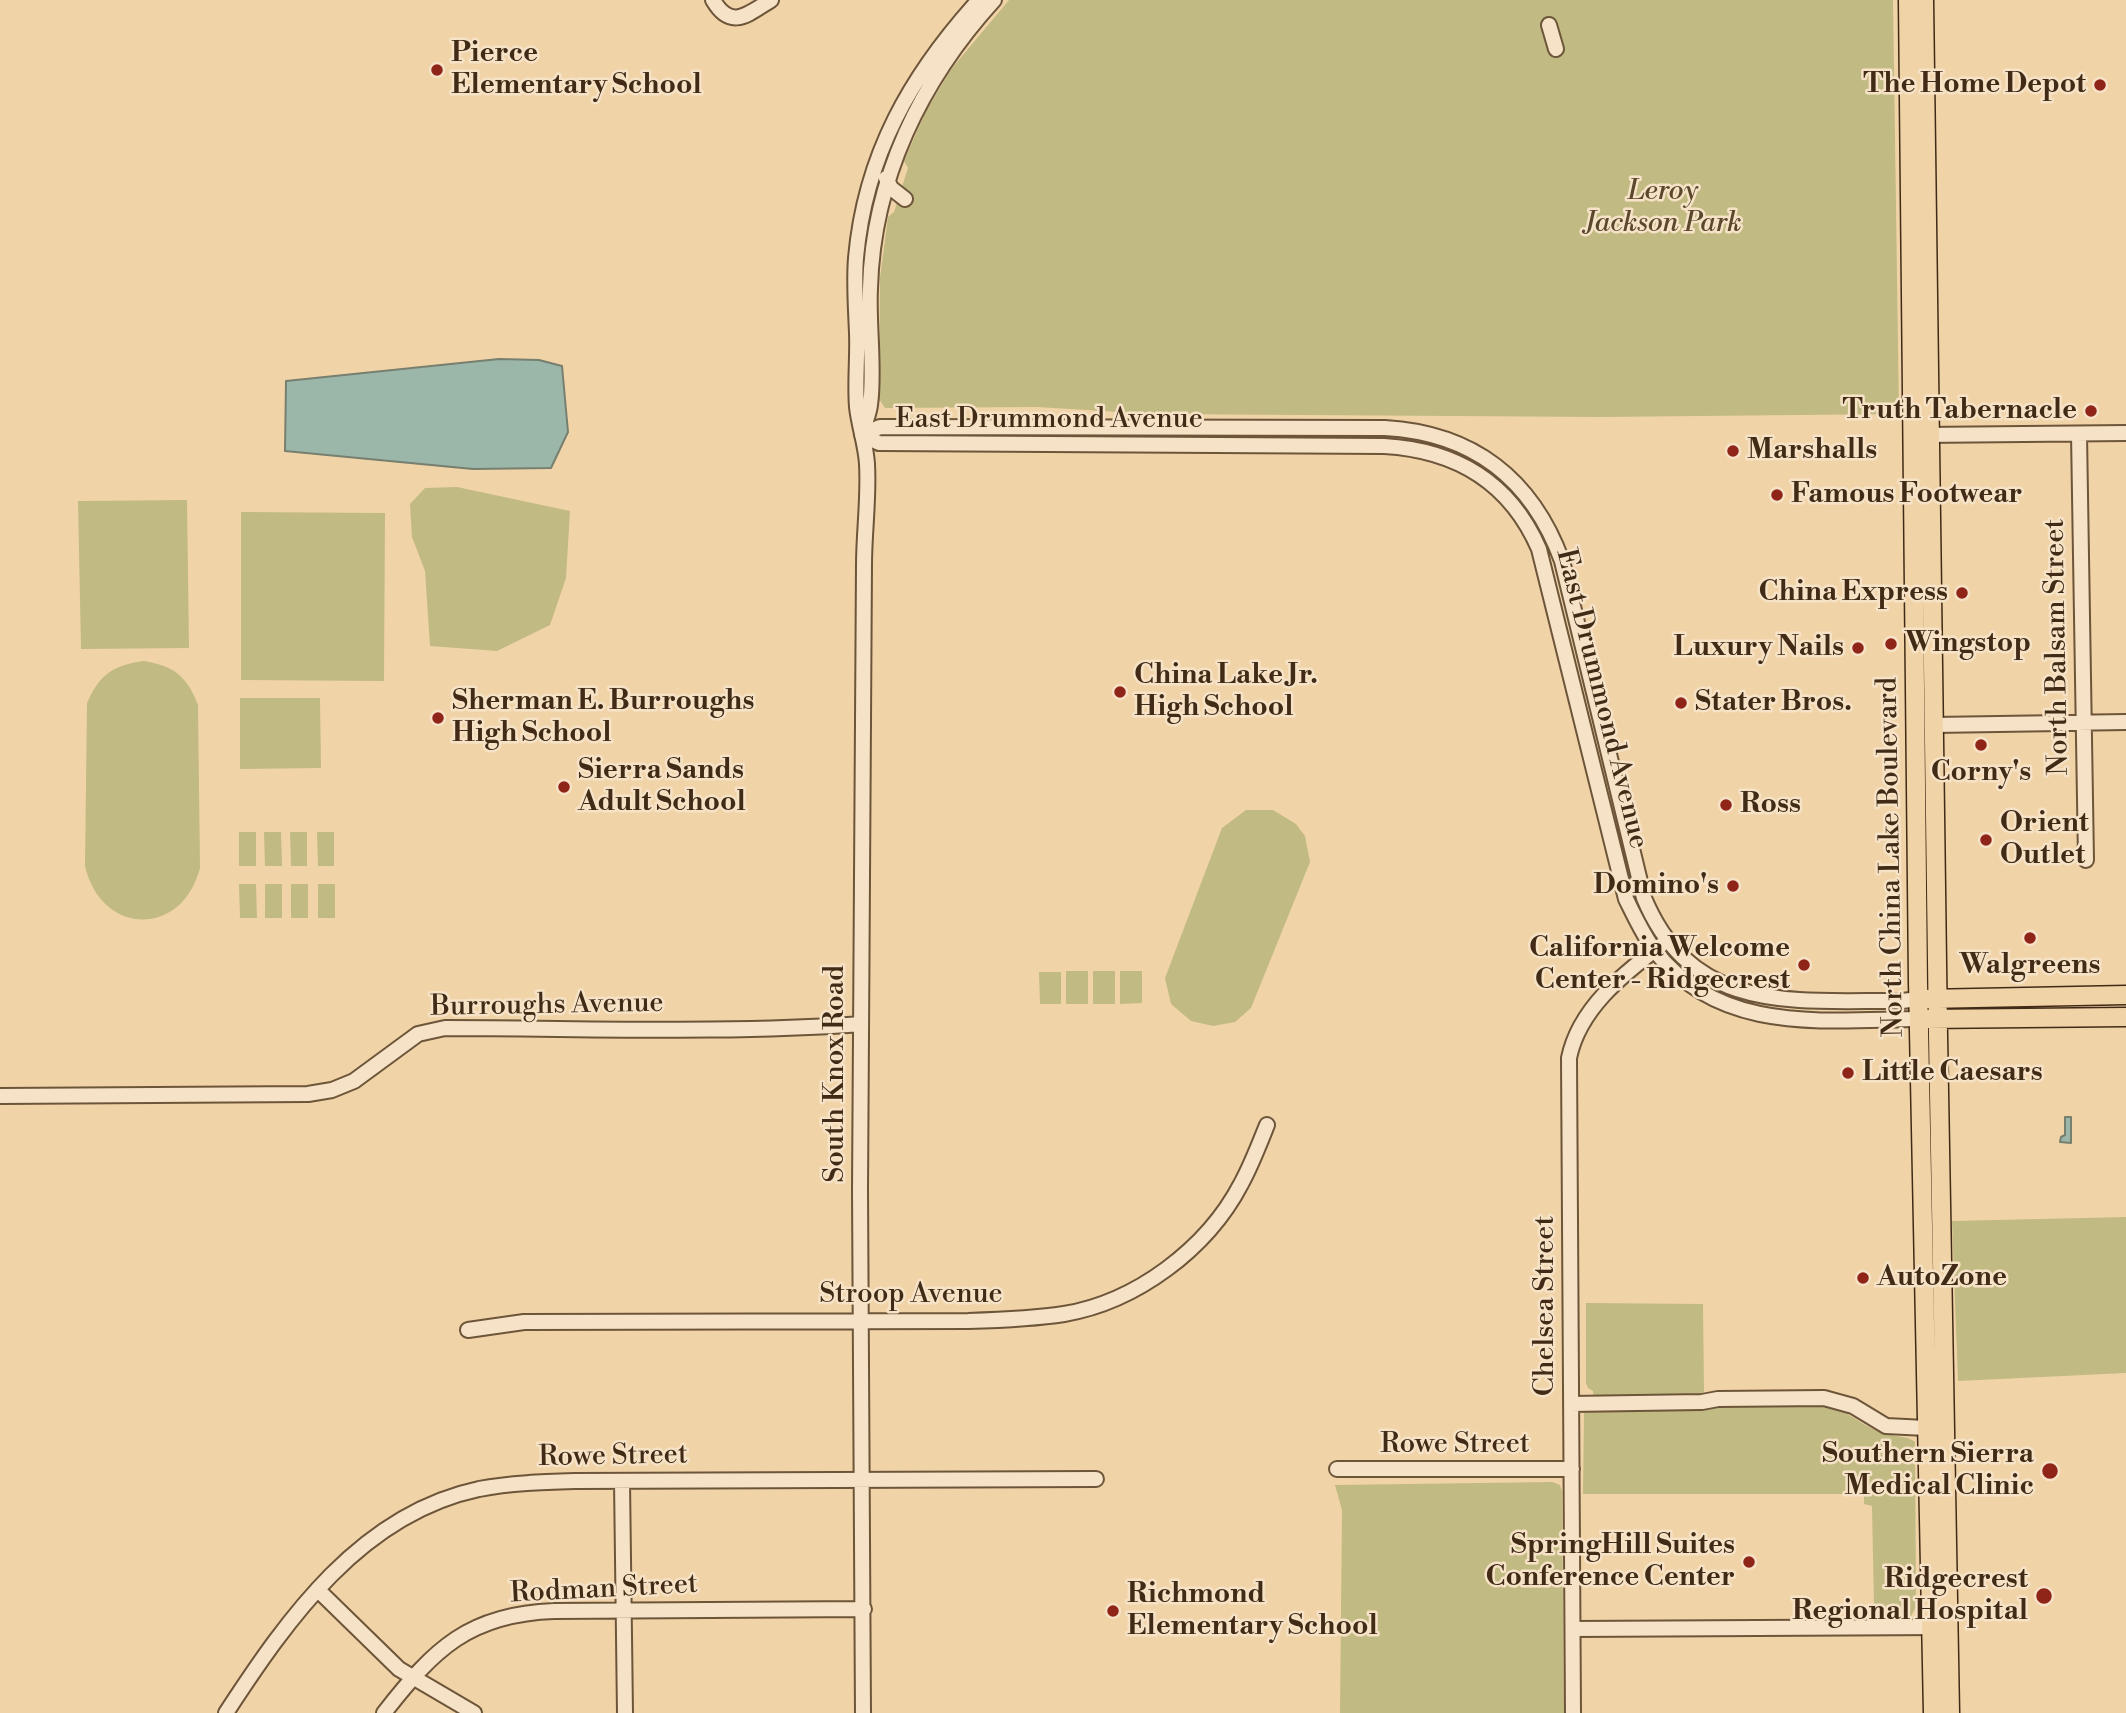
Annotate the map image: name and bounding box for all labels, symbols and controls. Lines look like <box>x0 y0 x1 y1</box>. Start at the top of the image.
place label: Pierce Elementary School <box>451 37 702 103</box>
marker: Pierce Elementary School <box>429 62 445 78</box>
place label: The Home Depot <box>1863 68 2086 102</box>
marker: The Home Depot <box>2092 77 2108 93</box>
park label: Leroy Jackson Park <box>1584 175 1742 241</box>
place label: Truth Tabernacle <box>1842 394 2077 428</box>
street label: East Drummond Avenue <box>895 403 1203 437</box>
marker: Truth Tabernacle <box>2083 403 2099 419</box>
place label: Marshalls <box>1747 434 1877 468</box>
marker: Marshalls <box>1725 443 1741 459</box>
place label: Famous Footwear <box>1791 478 2023 512</box>
marker: Famous Footwear <box>1769 487 1785 503</box>
street label: North Balsam Street <box>2039 518 2077 776</box>
street label: East Drummond Avenue <box>1547 546 1655 852</box>
place label: China Express <box>1759 576 1948 610</box>
marker: China Express <box>1954 585 1970 601</box>
place label: Wingstop <box>1905 627 2031 661</box>
place label: Luxury Nails <box>1674 631 1844 665</box>
marker: Wingstop <box>1883 636 1899 652</box>
marker: Luxury Nails <box>1850 640 1866 656</box>
place label: China Lake Jr. High School <box>1134 659 1318 725</box>
street label: North China Lake Boulevard <box>1872 677 1912 1037</box>
marker: China Lake Jr. High School <box>1112 684 1128 700</box>
place label: Sherman E. Burroughs High School <box>452 685 754 751</box>
place label: Stater Bros. <box>1695 686 1852 720</box>
marker: Stater Bros. <box>1673 695 1689 711</box>
marker: Sherman E. Burroughs High School <box>430 710 446 726</box>
marker: Corny's <box>1973 737 1989 753</box>
place label: Sierra Sands Adult School <box>578 754 746 820</box>
place label: Corny's <box>1931 756 2031 790</box>
marker: Sierra Sands Adult School <box>556 779 572 795</box>
place label: Ross <box>1740 788 1801 822</box>
marker: Ross <box>1718 797 1734 813</box>
place label: Orient Outlet <box>2000 807 2089 873</box>
marker: Orient Outlet <box>1978 832 1994 848</box>
place label: Domino's <box>1593 869 1719 903</box>
marker: Domino's <box>1725 878 1741 894</box>
marker: Walgreens <box>2022 930 2038 946</box>
place label: California Welcome Center - Ridgecrest <box>1529 932 1790 998</box>
place label: Walgreens <box>1960 949 2100 983</box>
marker: California Welcome Center - Ridgecrest <box>1796 957 1812 973</box>
street label: South Knox Road <box>819 965 853 1183</box>
street label: Burroughs Avenue <box>430 987 664 1025</box>
place label: Little Caesars <box>1862 1056 2043 1090</box>
marker: Little Caesars <box>1840 1065 1856 1081</box>
street label: Chelsea Street <box>1529 1216 1563 1396</box>
place label: AutoZone <box>1877 1261 2007 1295</box>
marker: AutoZone <box>1855 1270 1871 1286</box>
street label: Stroop Avenue <box>819 1278 1003 1312</box>
street label: Rowe Street <box>1380 1428 1530 1462</box>
place label: Southern Sierra Medical Clinic <box>1822 1438 2034 1504</box>
street label: Rowe Street <box>538 1439 688 1475</box>
marker: Southern Sierra Medical Clinic <box>2040 1461 2060 1481</box>
place label: SpringHill Suites Conference Center <box>1486 1529 1735 1595</box>
marker: SpringHill Suites Conference Center <box>1741 1554 1757 1570</box>
place label: Ridgecrest Regional Hospital <box>1792 1563 2028 1629</box>
street label: Rodman Street <box>509 1568 699 1612</box>
place label: Richmond Elementary School <box>1127 1578 1378 1644</box>
marker: Ridgecrest Regional Hospital <box>2034 1586 2054 1606</box>
marker: Richmond Elementary School <box>1105 1603 1121 1619</box>

